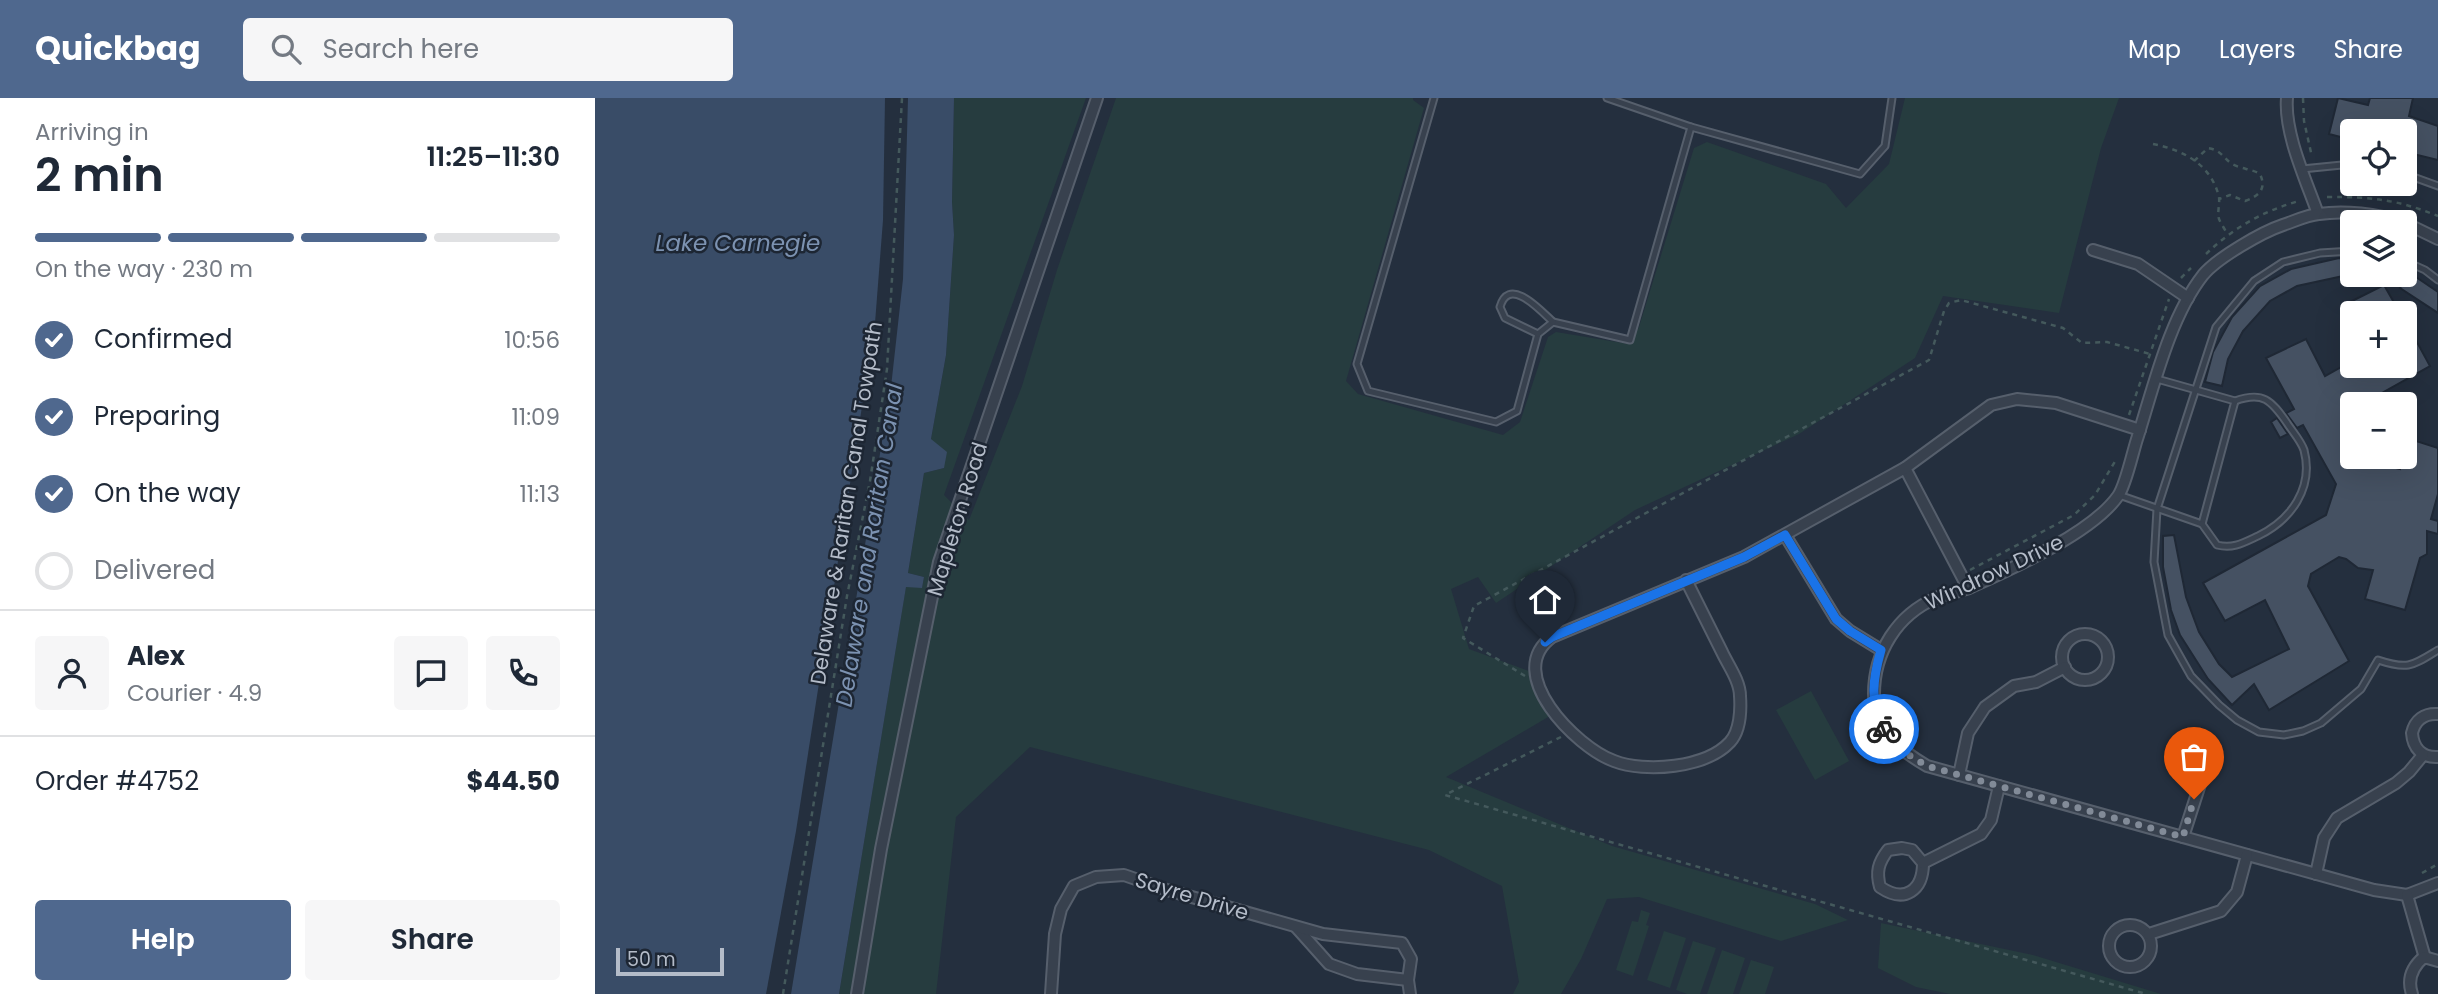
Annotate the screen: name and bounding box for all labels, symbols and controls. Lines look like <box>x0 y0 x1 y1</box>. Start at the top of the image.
search box <box>243 18 733 81</box>
text: Quickbag <box>35 25 201 72</box>
icon: search <box>267 30 305 68</box>
text: Search here <box>323 31 479 67</box>
text: Map <box>2128 33 2181 66</box>
text: Layers <box>2219 33 2295 66</box>
text: Share <box>2333 33 2403 66</box>
text: Arriving in <box>35 116 149 148</box>
map controls <box>2340 119 2417 469</box>
button: locate <box>2340 119 2417 196</box>
text: 11:25–11:30 <box>426 139 560 175</box>
text: 2 min <box>35 143 164 207</box>
button: layers <box>2340 210 2417 287</box>
water label: Lake Carnegie <box>656 227 820 259</box>
text: On the way · 230 m <box>35 253 253 285</box>
button: + <box>2340 301 2417 378</box>
street label: Delaware & Raritan Canal Towpath <box>803 319 889 687</box>
icon: check <box>35 321 73 359</box>
text: Confirmed <box>94 321 232 357</box>
text: 10:56 <box>504 324 560 356</box>
water label: Delaware and Raritan Canal <box>828 381 910 709</box>
button: − <box>2340 392 2417 469</box>
icon: check <box>35 398 73 436</box>
text: Preparing <box>94 398 220 434</box>
text: 11:09 <box>511 401 560 433</box>
street label: Mapleton Road <box>920 439 994 599</box>
icon: check <box>35 475 73 513</box>
text: On the way <box>94 475 241 511</box>
text: 11:13 <box>519 478 560 510</box>
street label: Windrow Drive <box>1920 527 2068 617</box>
text: Delivered <box>94 552 215 588</box>
pin <box>1515 570 1575 642</box>
icon: home <box>1526 581 1564 619</box>
button: person <box>35 636 109 710</box>
button: chat <box>394 636 468 710</box>
button: phone <box>486 636 560 710</box>
text: Alex <box>127 638 185 674</box>
text: Courier · 4.9 <box>127 677 262 709</box>
courier <box>1849 694 1919 764</box>
icon: bike <box>1865 710 1903 748</box>
pin <box>2164 727 2224 799</box>
icon: bag <box>2175 738 2213 776</box>
text: Order #4752 <box>35 763 199 799</box>
text: $44.50 <box>467 763 560 799</box>
street label: Sayre Drive <box>1132 865 1252 927</box>
button: Help <box>35 900 291 980</box>
button: Share <box>305 900 560 980</box>
scale bar <box>616 945 725 977</box>
text: 50 m <box>627 946 676 973</box>

